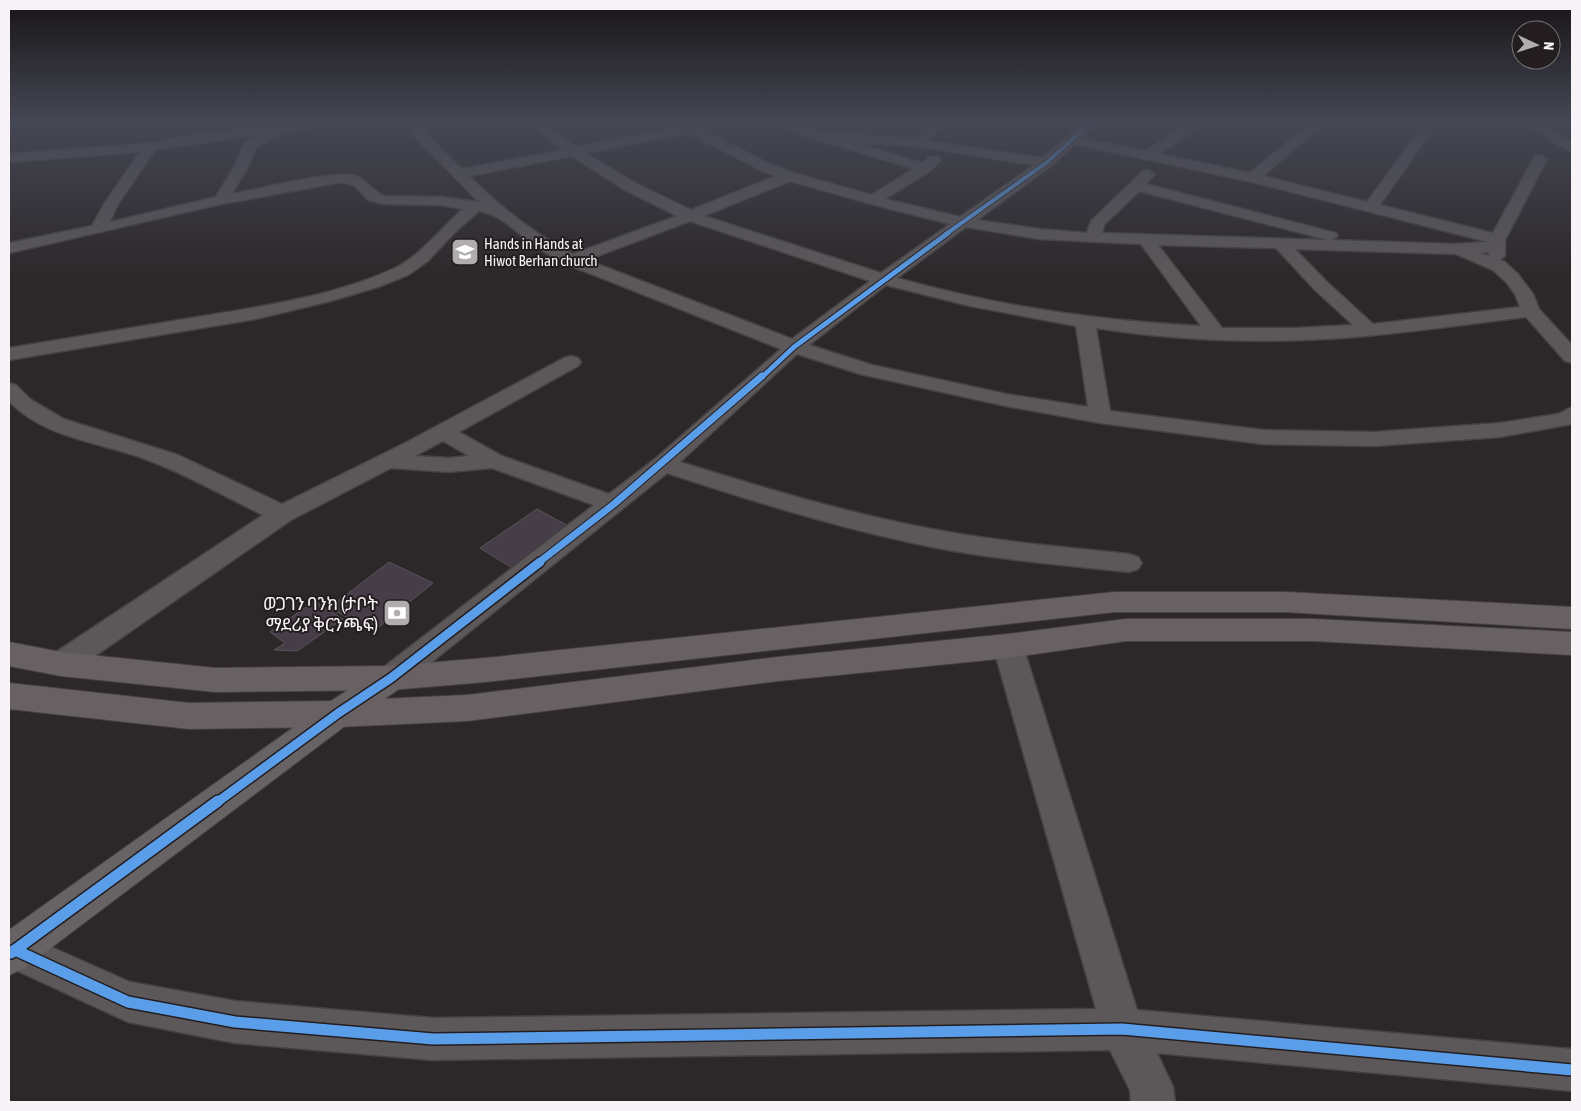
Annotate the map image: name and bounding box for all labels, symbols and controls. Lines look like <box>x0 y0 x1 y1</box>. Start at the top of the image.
north arrow <box>1511 20 1561 70</box>
text: N <box>1541 41 1557 51</box>
place label: Hands in Hands at Hiwot Berhan church <box>484 235 598 269</box>
school or university icon: Hands in Hands at Hiwot Berhan church <box>450 237 480 267</box>
place label: ወጋገን ባንክ (ታቦት ማደሪያ ቅርንጫፍ) <box>263 593 378 635</box>
bank icon: ወጋገን ባንክ (ታቦት ማደሪያ ቅርንጫፍ) <box>382 598 412 628</box>

